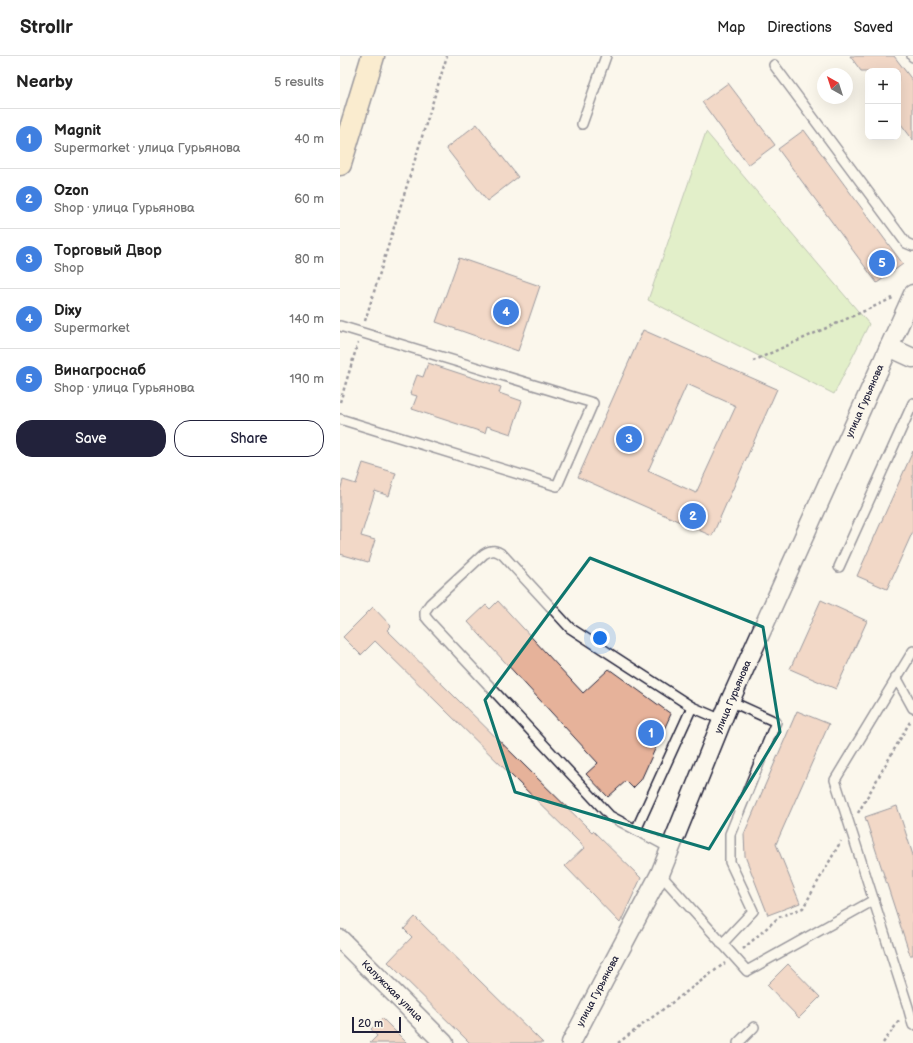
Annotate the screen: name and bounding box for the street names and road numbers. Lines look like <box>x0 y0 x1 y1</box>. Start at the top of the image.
street label: улица Гурьянова <box>844 363 887 439</box>
street label: улица Гурьянова <box>712 658 754 736</box>
street label: улица Гурьянова <box>574 953 622 1029</box>
street label: Калужская улица <box>359 958 425 1024</box>

